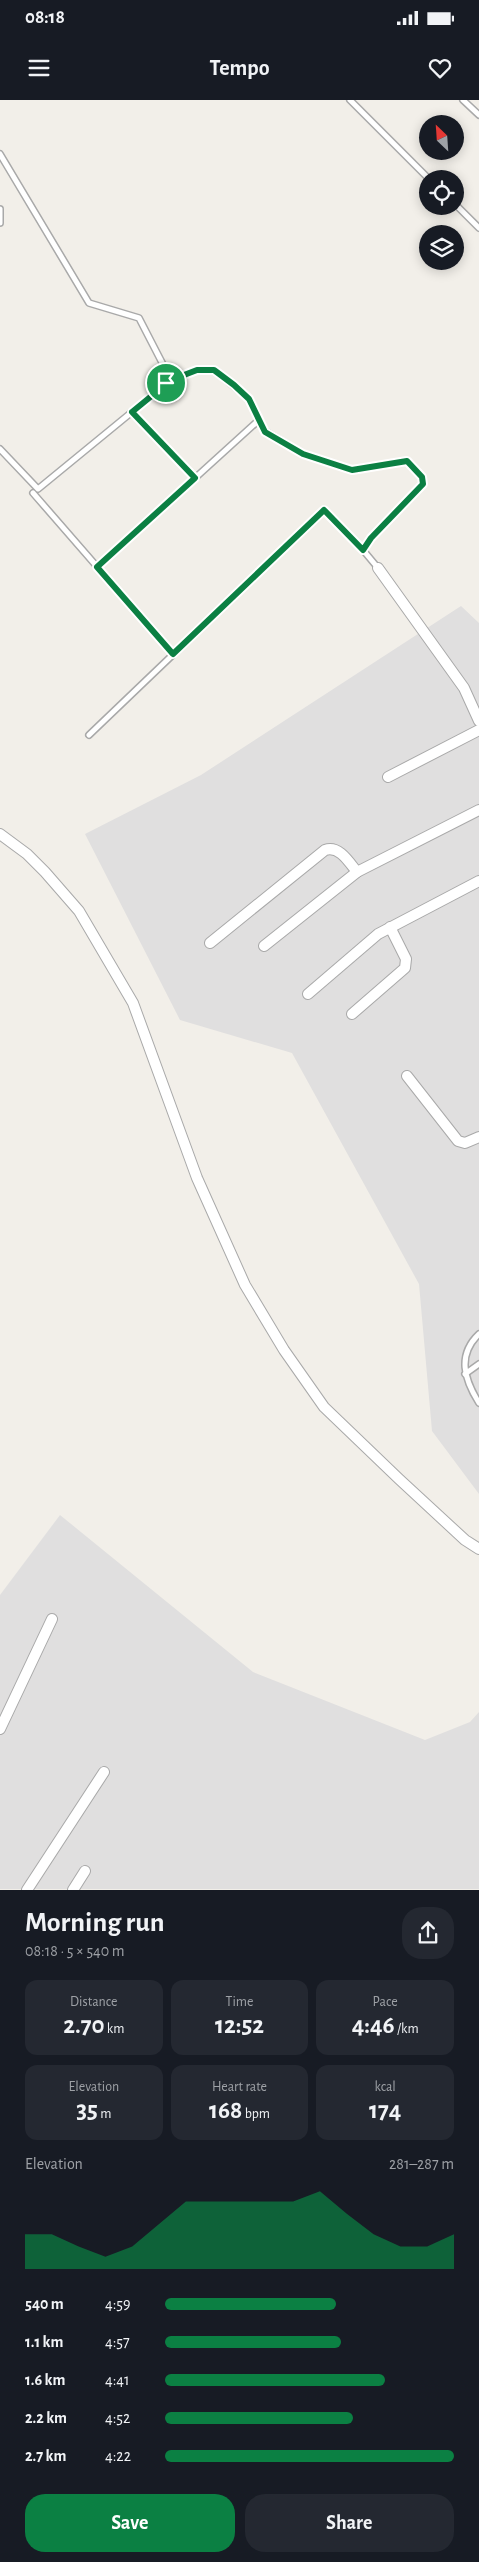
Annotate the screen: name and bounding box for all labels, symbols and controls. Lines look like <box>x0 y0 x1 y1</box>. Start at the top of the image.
text: 08:18 <box>25 8 65 27</box>
icon: menu <box>25 54 53 82</box>
icon: heart <box>426 54 454 82</box>
text: Tempo <box>209 57 270 79</box>
north arrow <box>419 115 464 160</box>
map controls <box>419 115 464 270</box>
button: locate <box>419 170 464 215</box>
button: layers <box>419 225 464 270</box>
pin <box>145 362 187 404</box>
icon: arrive <box>152 369 180 397</box>
button: share <box>402 1907 454 1959</box>
text: Morning run <box>25 1909 165 1937</box>
text: 08:18 · 5 × 540 m <box>25 1943 125 1959</box>
text: Distance <box>70 1995 118 2009</box>
text: Time <box>226 1995 253 2009</box>
text: Pace <box>373 1995 398 2009</box>
text: 2.70 <box>63 2013 105 2038</box>
text: 12:52 <box>215 2013 264 2038</box>
text: 4:46 <box>352 2013 395 2038</box>
text: km <box>105 2022 124 2036</box>
text: /km <box>395 2022 419 2036</box>
text: Elevation <box>69 2080 119 2094</box>
text: Heart rate <box>212 2080 267 2094</box>
text: kcal <box>374 2080 396 2094</box>
text: 35 <box>76 2098 98 2123</box>
text: 168 <box>209 2098 242 2123</box>
text: 174 <box>369 2098 401 2123</box>
text: m <box>98 2107 111 2121</box>
text: bpm <box>242 2107 270 2121</box>
text: Elevation <box>25 2156 83 2172</box>
text: 281–287 m <box>389 2156 454 2172</box>
text: 540 m <box>25 2296 64 2312</box>
text: 4:59 <box>105 2296 131 2312</box>
text: 1.1 km <box>25 2334 63 2350</box>
text: 4:57 <box>105 2334 130 2350</box>
text: 1.6 km <box>25 2372 65 2388</box>
text: 4:41 <box>105 2372 130 2388</box>
text: 2.2 km <box>25 2410 67 2426</box>
text: 4:52 <box>105 2410 130 2426</box>
text: 2.7 km <box>25 2448 66 2464</box>
text: 4:22 <box>105 2448 131 2464</box>
button: Save <box>25 2494 235 2552</box>
button: Share <box>245 2494 454 2552</box>

